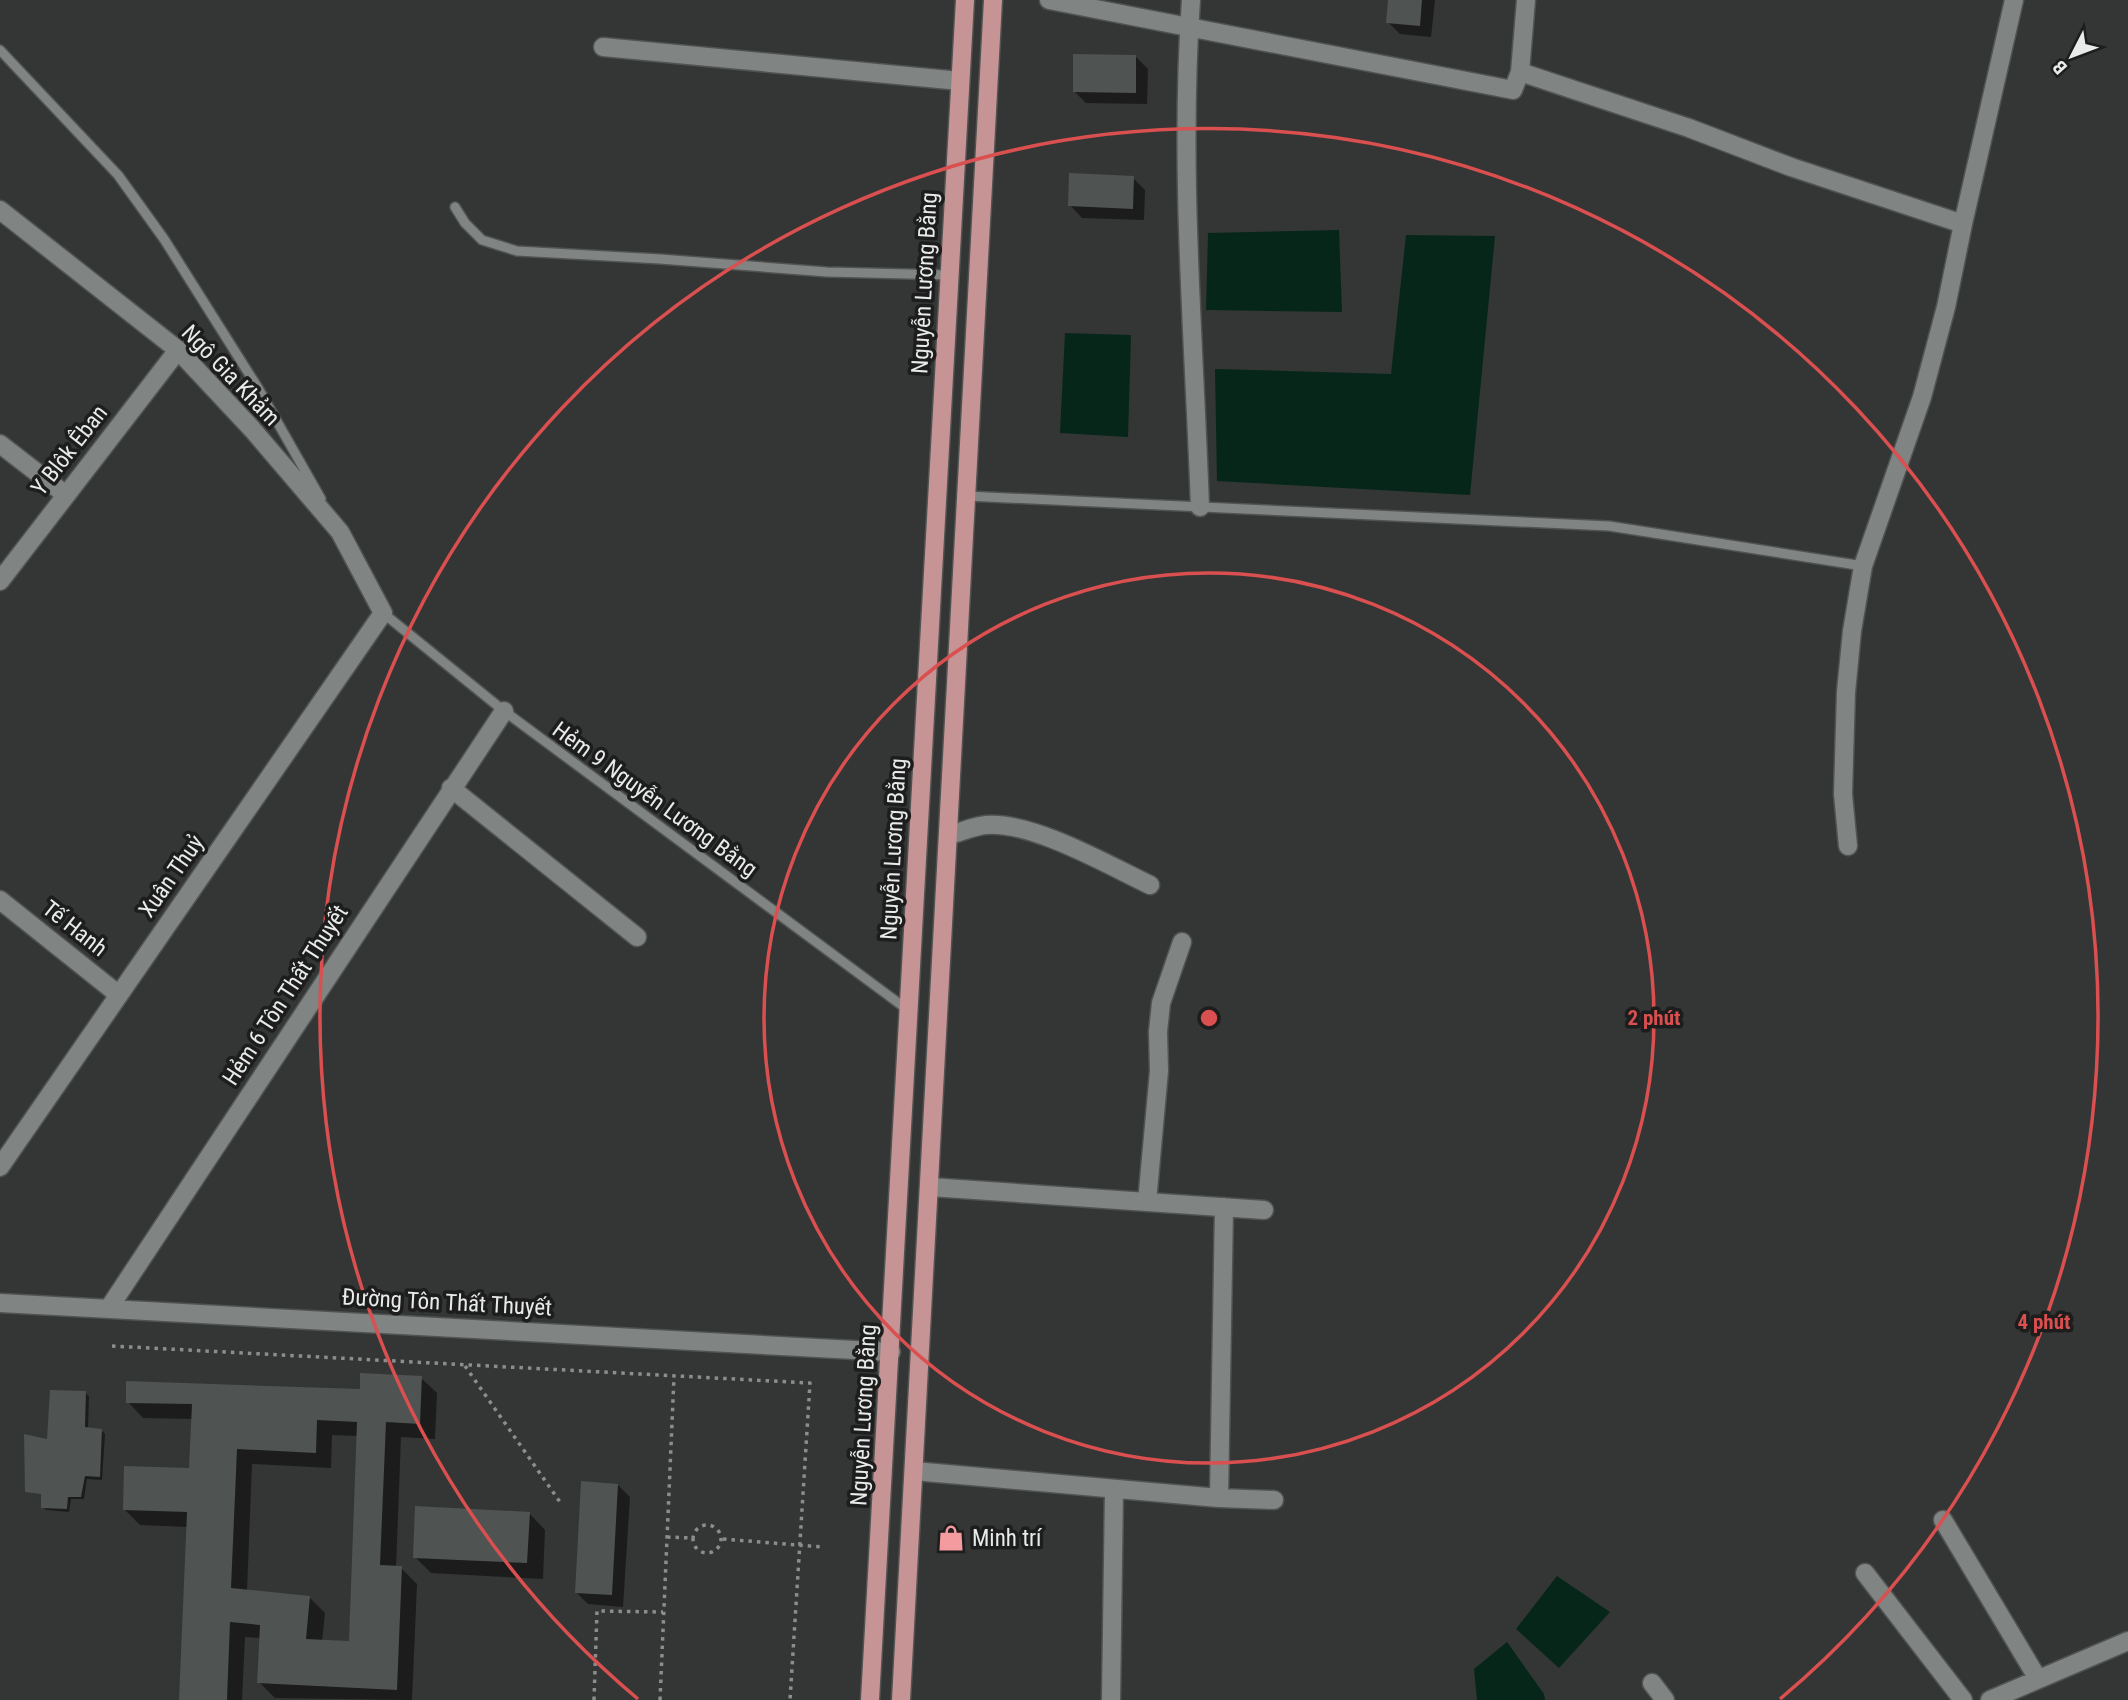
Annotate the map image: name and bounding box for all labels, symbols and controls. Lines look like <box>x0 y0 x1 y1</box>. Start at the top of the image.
north arrow <box>2037 21 2107 91</box>
text: B <box>2048 55 2072 79</box>
street label: Nguyễn Lương Bằng <box>906 192 943 375</box>
street label: Ngô Gia Khảm <box>176 319 285 431</box>
street label: Y Blôk Êban <box>25 399 113 501</box>
street label: Hẻm 9 Nguyễn Lương Bằng <box>547 716 762 883</box>
street label: Nguyễn Lương Bằng <box>875 758 912 941</box>
street label: Xuân Thuỷ <box>133 830 210 923</box>
street label: Tế Hanh <box>37 895 112 962</box>
street label: Hẻm 6 Tôn Thất Thuyết <box>217 900 354 1090</box>
centre of rings <box>1197 1006 1221 1030</box>
text: 2 phút <box>1628 1006 1680 1030</box>
street label: Đường Tôn Thất Thuyết <box>341 1284 553 1321</box>
text: 4 phút <box>2018 1310 2070 1334</box>
street label: Nguyễn Lương Bằng <box>845 1324 882 1507</box>
shop icon: Minh trí <box>936 1523 966 1553</box>
place label: Minh trí <box>972 1525 1043 1552</box>

